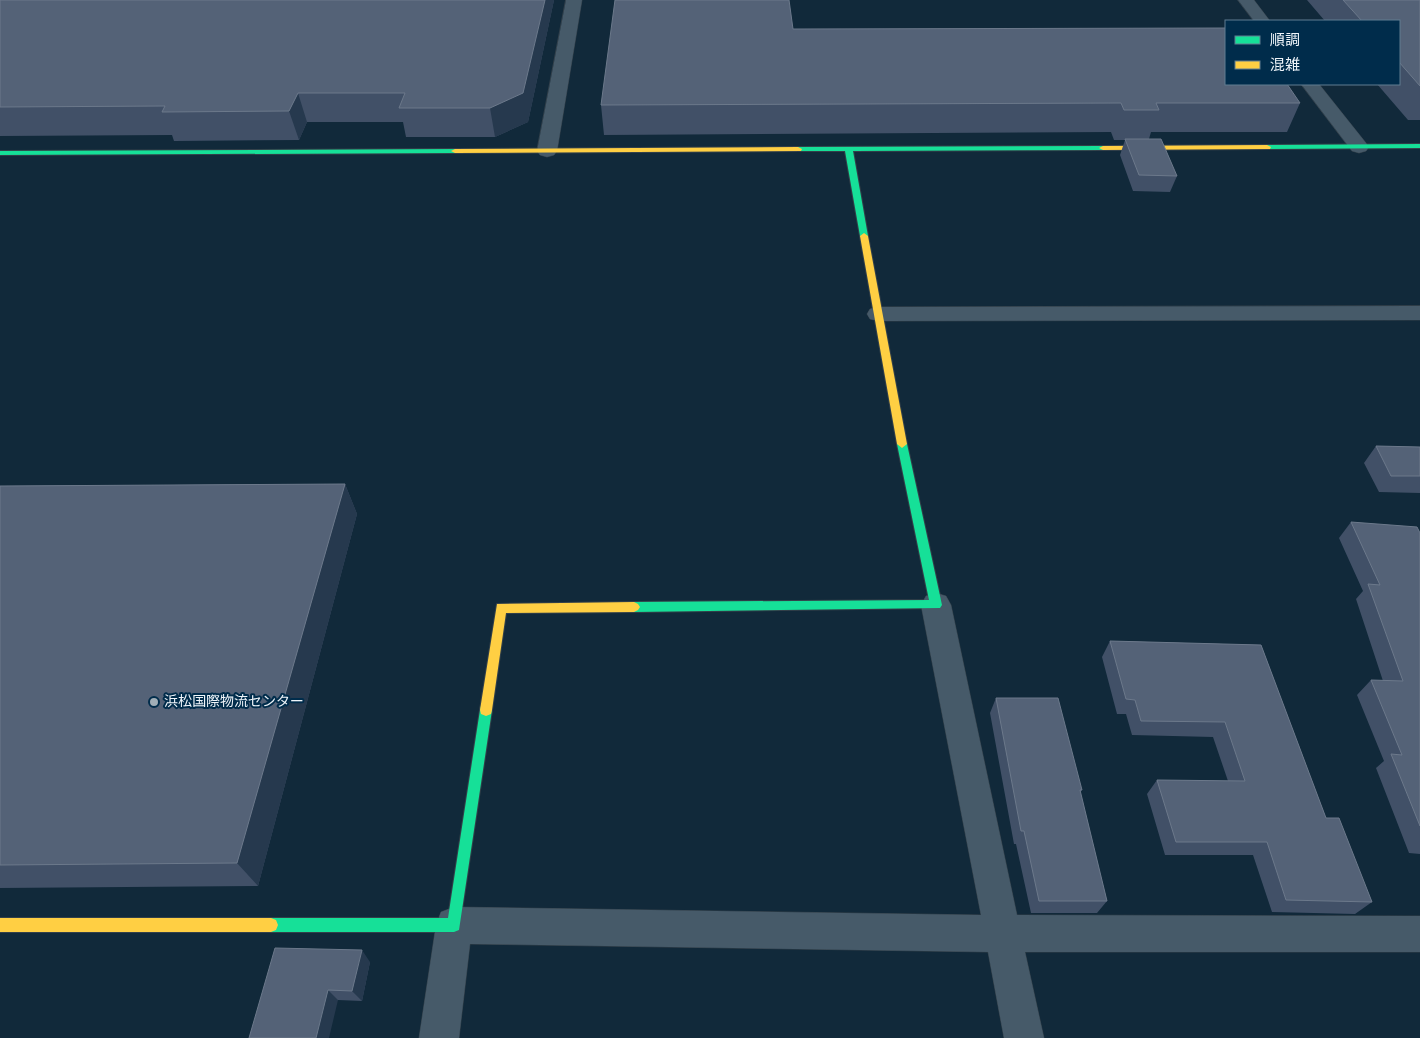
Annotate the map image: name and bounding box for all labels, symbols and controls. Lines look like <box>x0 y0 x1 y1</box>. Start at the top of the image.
legend <box>1225 20 1400 85</box>
text: 順調 <box>1270 30 1300 51</box>
text: 混雑 <box>1270 55 1300 76</box>
place label: 浜松国際物流センター <box>164 692 304 712</box>
marker: 浜松国際物流センター <box>148 696 160 708</box>

